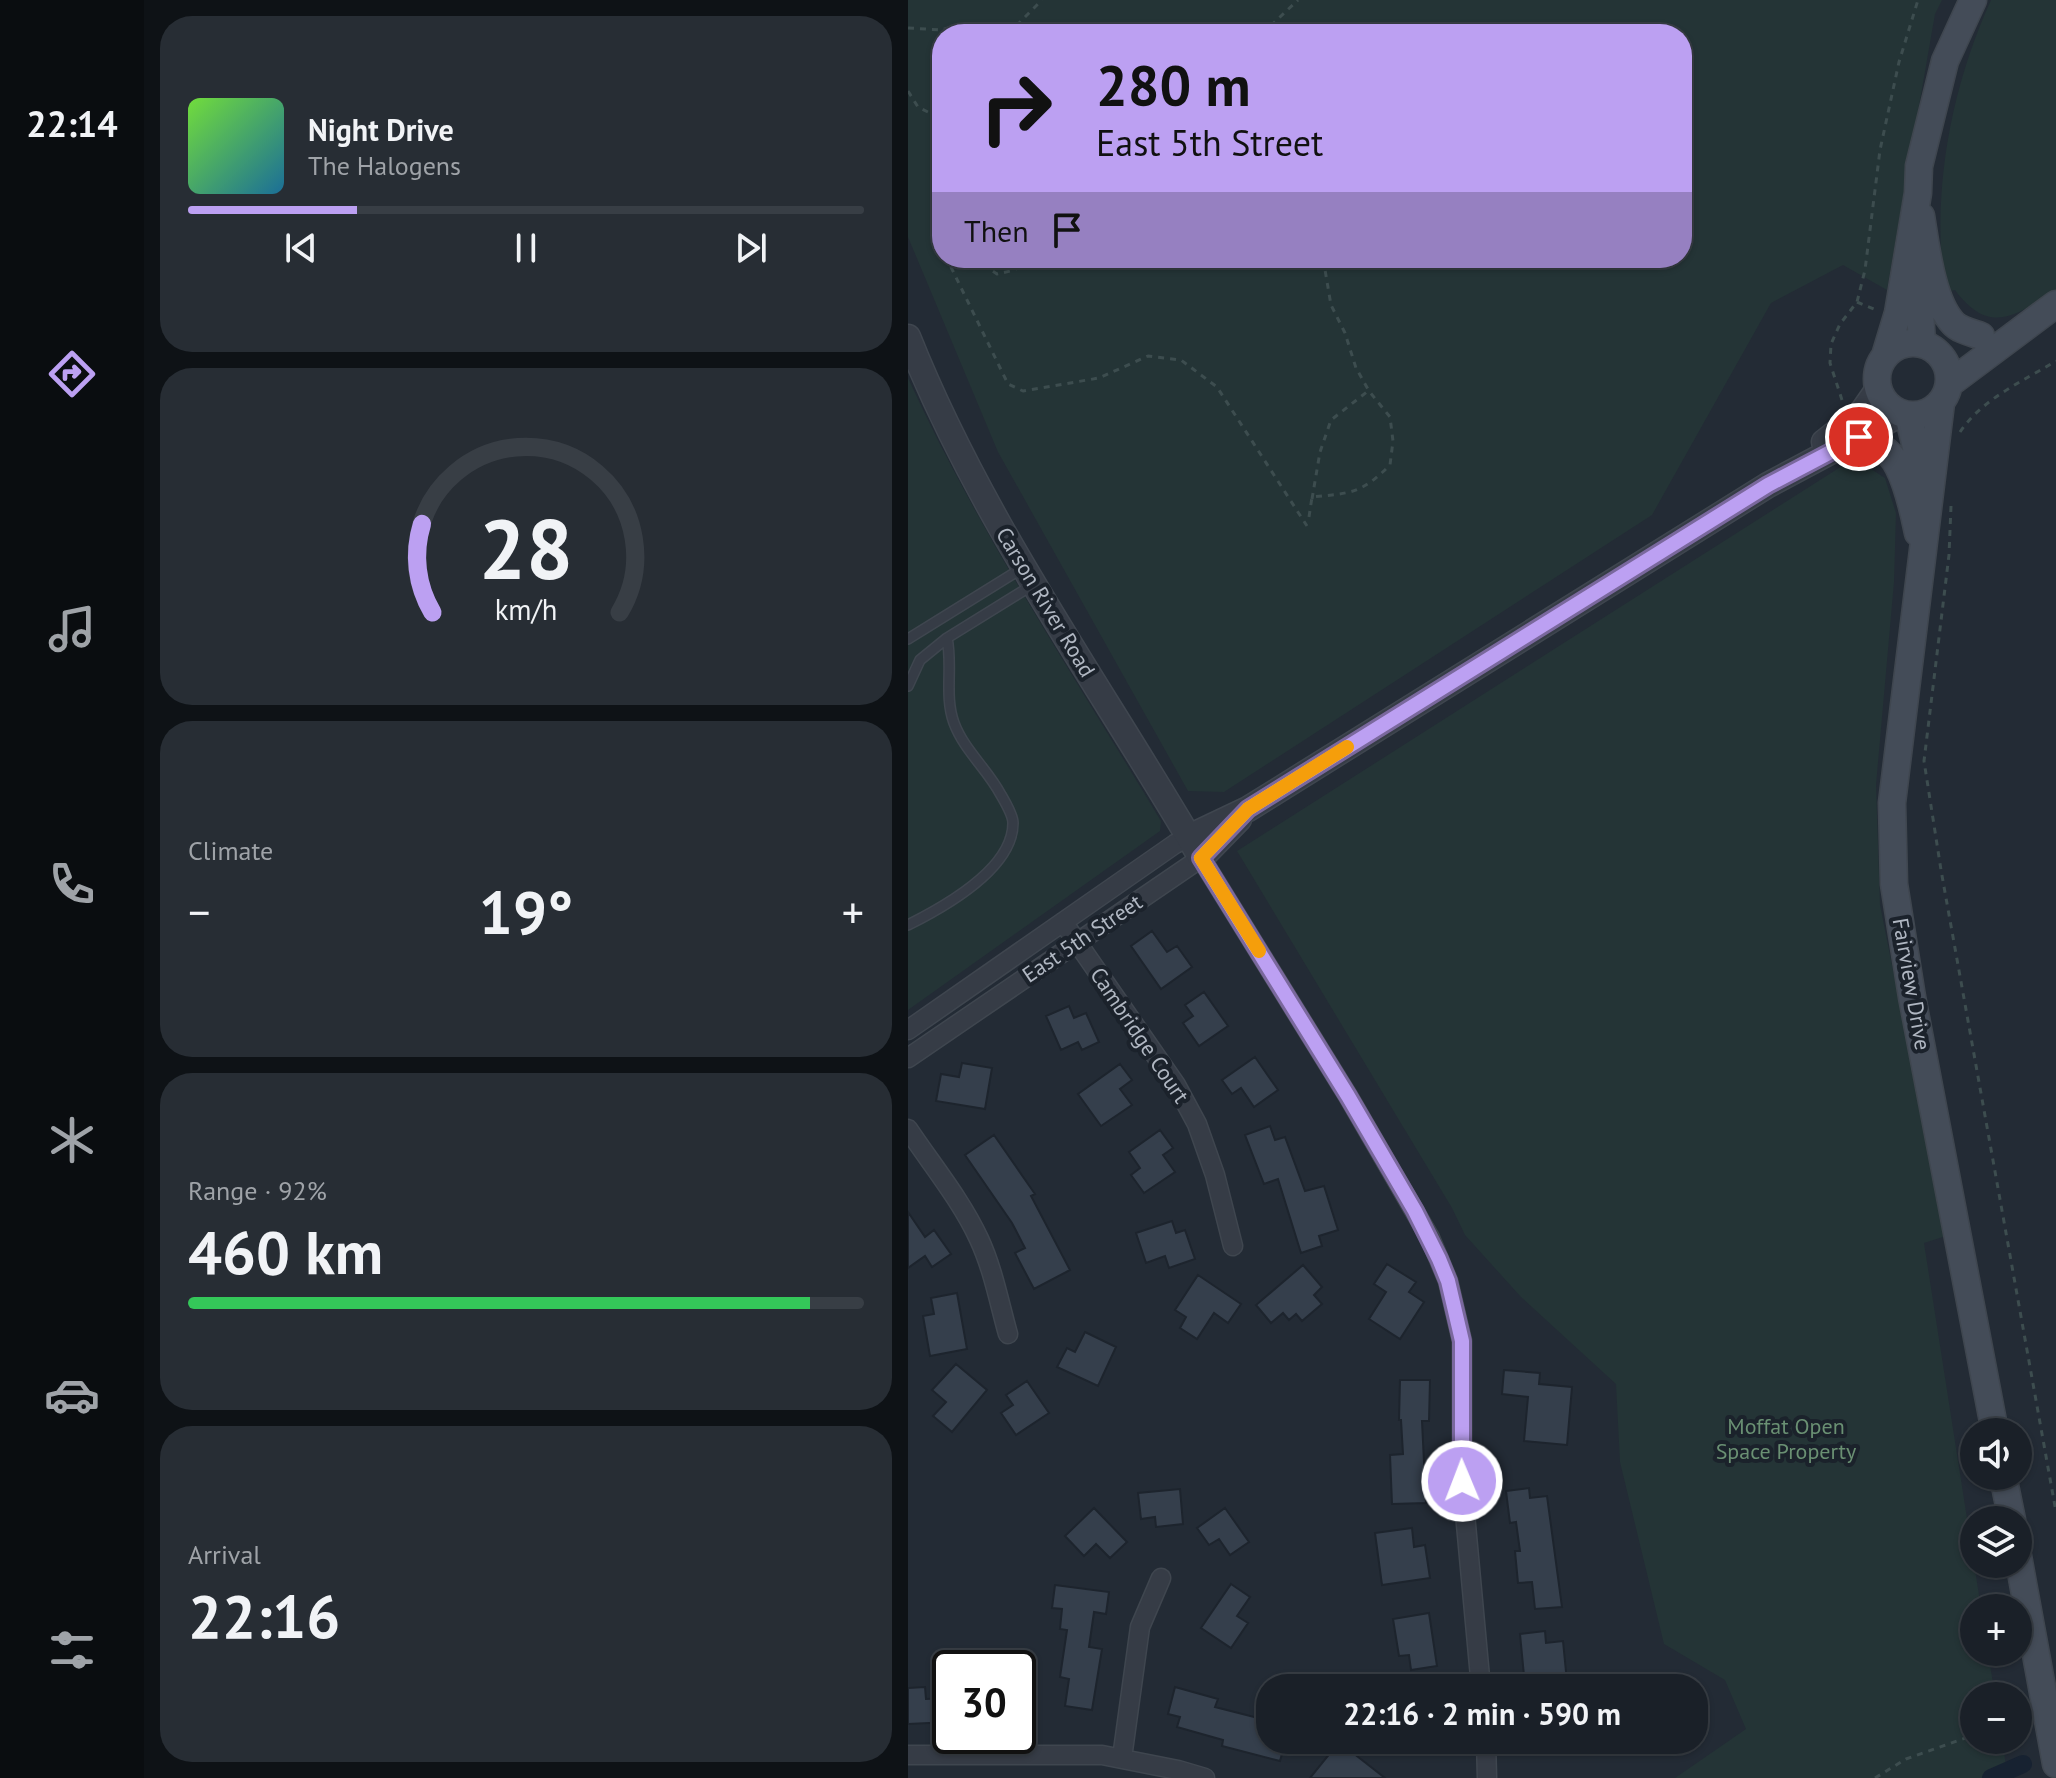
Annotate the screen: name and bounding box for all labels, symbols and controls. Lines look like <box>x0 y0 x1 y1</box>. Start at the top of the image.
text: 280 m <box>1096 49 1251 121</box>
icon: right <box>964 56 1068 160</box>
text: 22:14 <box>26 100 118 147</box>
text: Night Drive <box>308 110 454 149</box>
text: East 5th Street <box>1096 119 1323 166</box>
text: The Halogens <box>308 149 461 182</box>
icon: arrive <box>1045 208 1089 252</box>
text: Then <box>964 211 1029 250</box>
icon: previous <box>279 226 323 270</box>
icon: pause <box>504 226 548 270</box>
icon: next <box>729 226 773 270</box>
icon: directions <box>44 346 100 402</box>
pin <box>1825 403 1893 471</box>
icon: arrive <box>1837 415 1881 459</box>
text: 28 <box>479 493 573 601</box>
street label: Carson River Road <box>990 522 1102 682</box>
text: km/h <box>495 591 557 628</box>
icon: music <box>44 601 100 657</box>
text: Climate <box>188 834 273 867</box>
icon: phone <box>44 856 100 912</box>
text: 19° <box>479 873 573 951</box>
text: − <box>188 883 210 940</box>
text: + <box>842 883 864 940</box>
street label: East 5th Street <box>1017 887 1148 988</box>
street label: Fairview Drive <box>1887 916 1937 1052</box>
street label: Cambridge Court <box>1084 962 1196 1109</box>
icon: climate <box>44 1112 100 1168</box>
text: Range · 92% <box>188 1174 327 1207</box>
text: 460 km <box>188 1213 383 1291</box>
icon: car <box>44 1367 100 1423</box>
park label: Moffat Open Space Property <box>1716 1412 1857 1465</box>
map controls <box>1960 1418 2032 1754</box>
button: sound <box>1960 1418 2032 1490</box>
position arrow <box>1420 1439 1504 1523</box>
button: layers <box>1960 1506 2032 1578</box>
text: Arrival <box>188 1538 261 1571</box>
text: 22:16 <box>188 1577 340 1655</box>
button: + <box>1960 1594 2032 1666</box>
icon: filters <box>44 1622 100 1678</box>
speed limit sign: 30 <box>932 1650 1036 1754</box>
button: − <box>1960 1682 2032 1754</box>
text: 22:16 · 2 min · 590 m <box>1343 1694 1621 1733</box>

